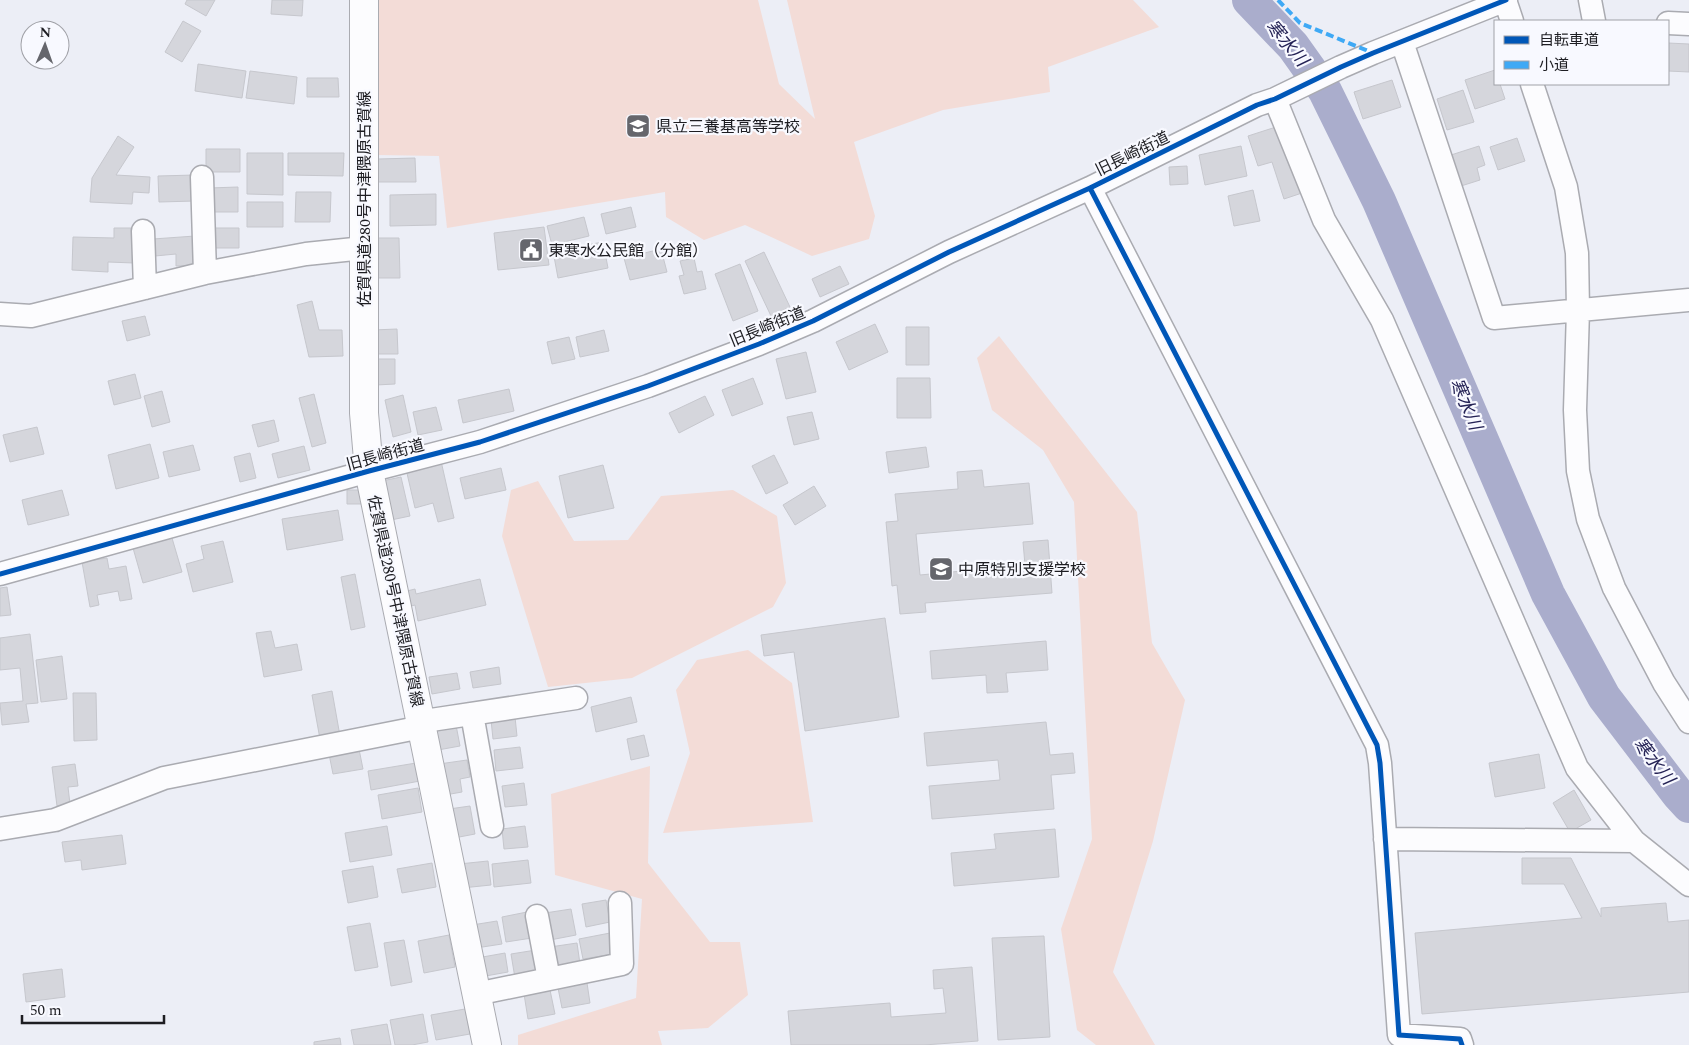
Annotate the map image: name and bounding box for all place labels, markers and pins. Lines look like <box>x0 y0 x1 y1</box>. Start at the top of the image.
school or university icon: 県立三養基高等学校 <box>625 113 651 139</box>
place label: 県立三養基高等学校 <box>656 115 800 139</box>
public building icon: 東寒水公民館（分館） <box>518 237 544 263</box>
place label: 東寒水公民館（分館） <box>548 239 708 263</box>
school or university icon: 中原特別支援学校 <box>928 556 954 582</box>
place label: 中原特別支援学校 <box>958 558 1086 582</box>

